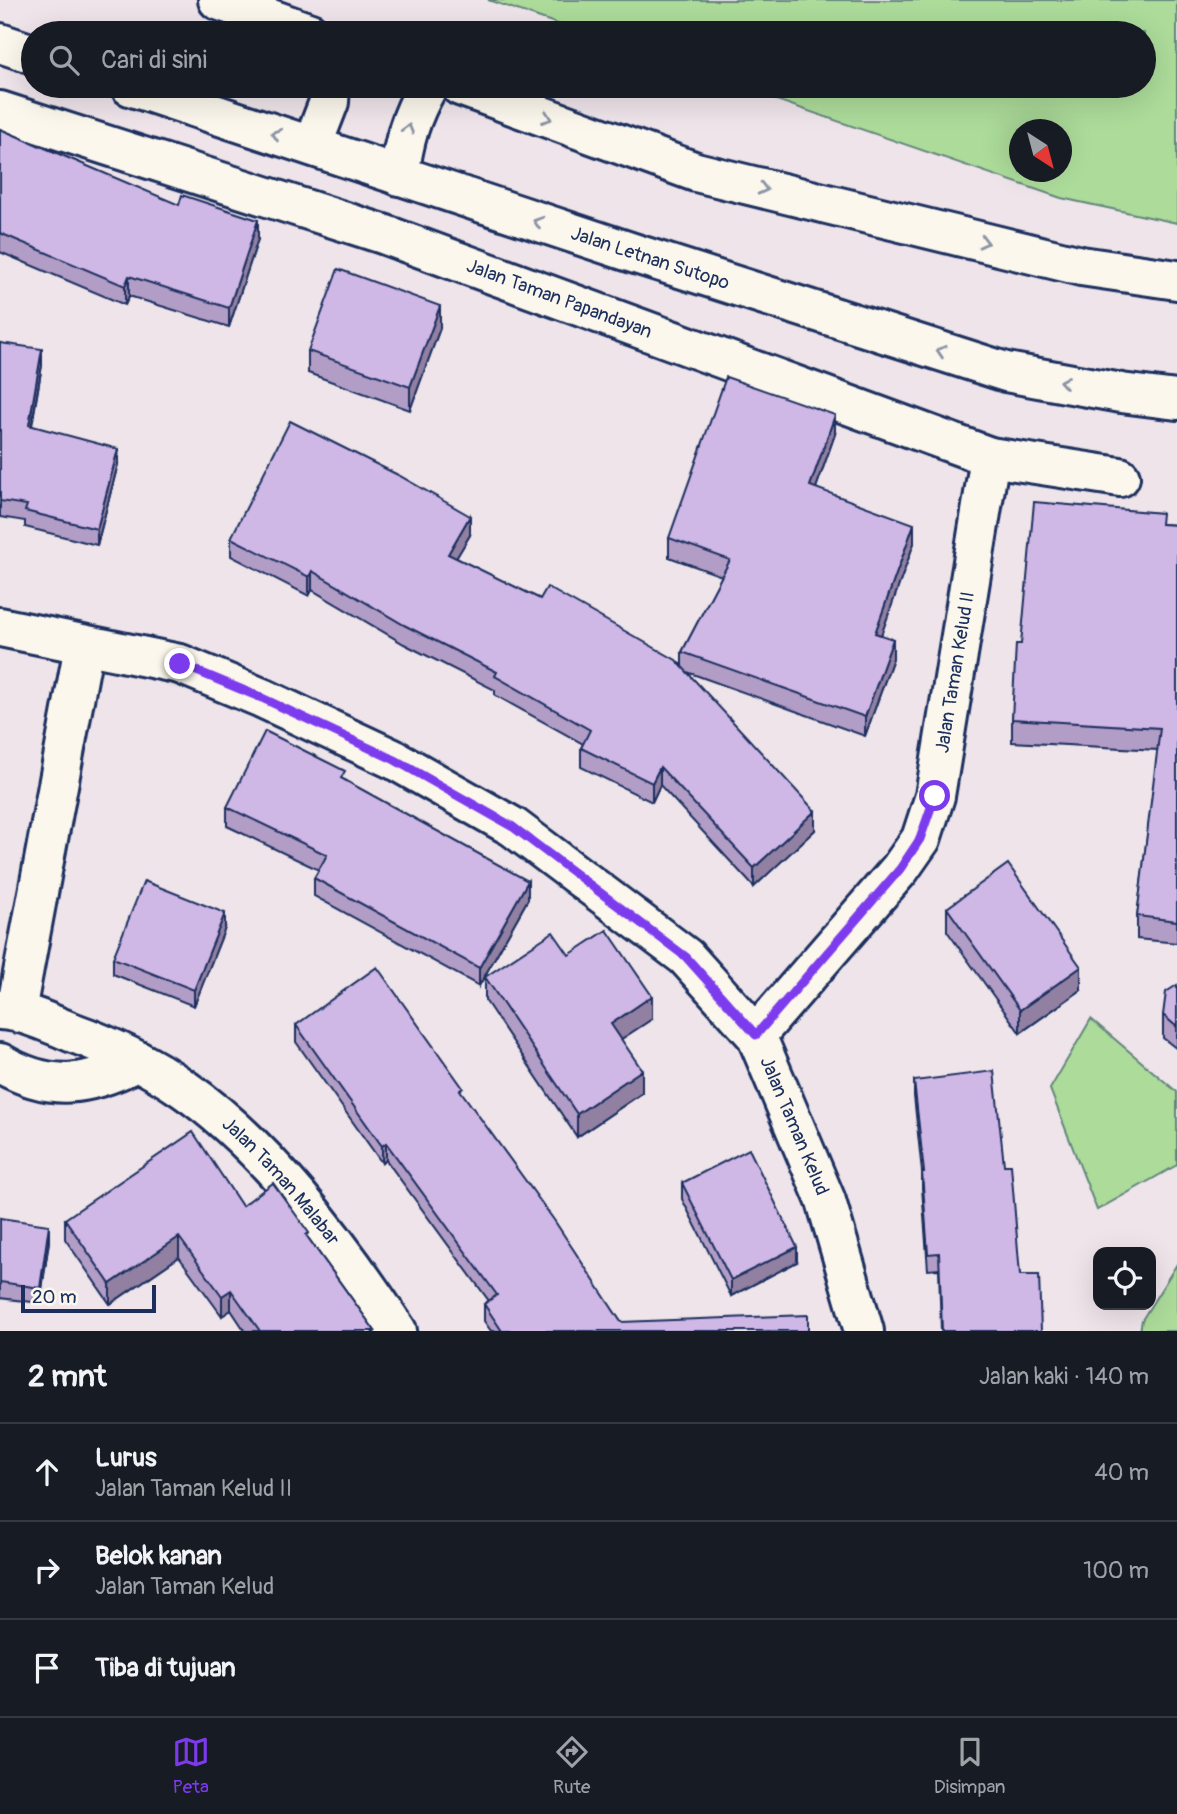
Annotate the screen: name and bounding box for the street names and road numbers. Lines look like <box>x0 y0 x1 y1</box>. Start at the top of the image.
street label: Jalan Letnan Sutopo <box>568 221 732 295</box>
street label: Jalan Taman Papandayan <box>463 254 655 344</box>
street label: Jalan Taman Kelud II <box>930 590 980 755</box>
street label: Jalan Taman Kelud <box>755 1053 834 1199</box>
street label: Jalan Taman Malabar <box>217 1112 345 1250</box>

